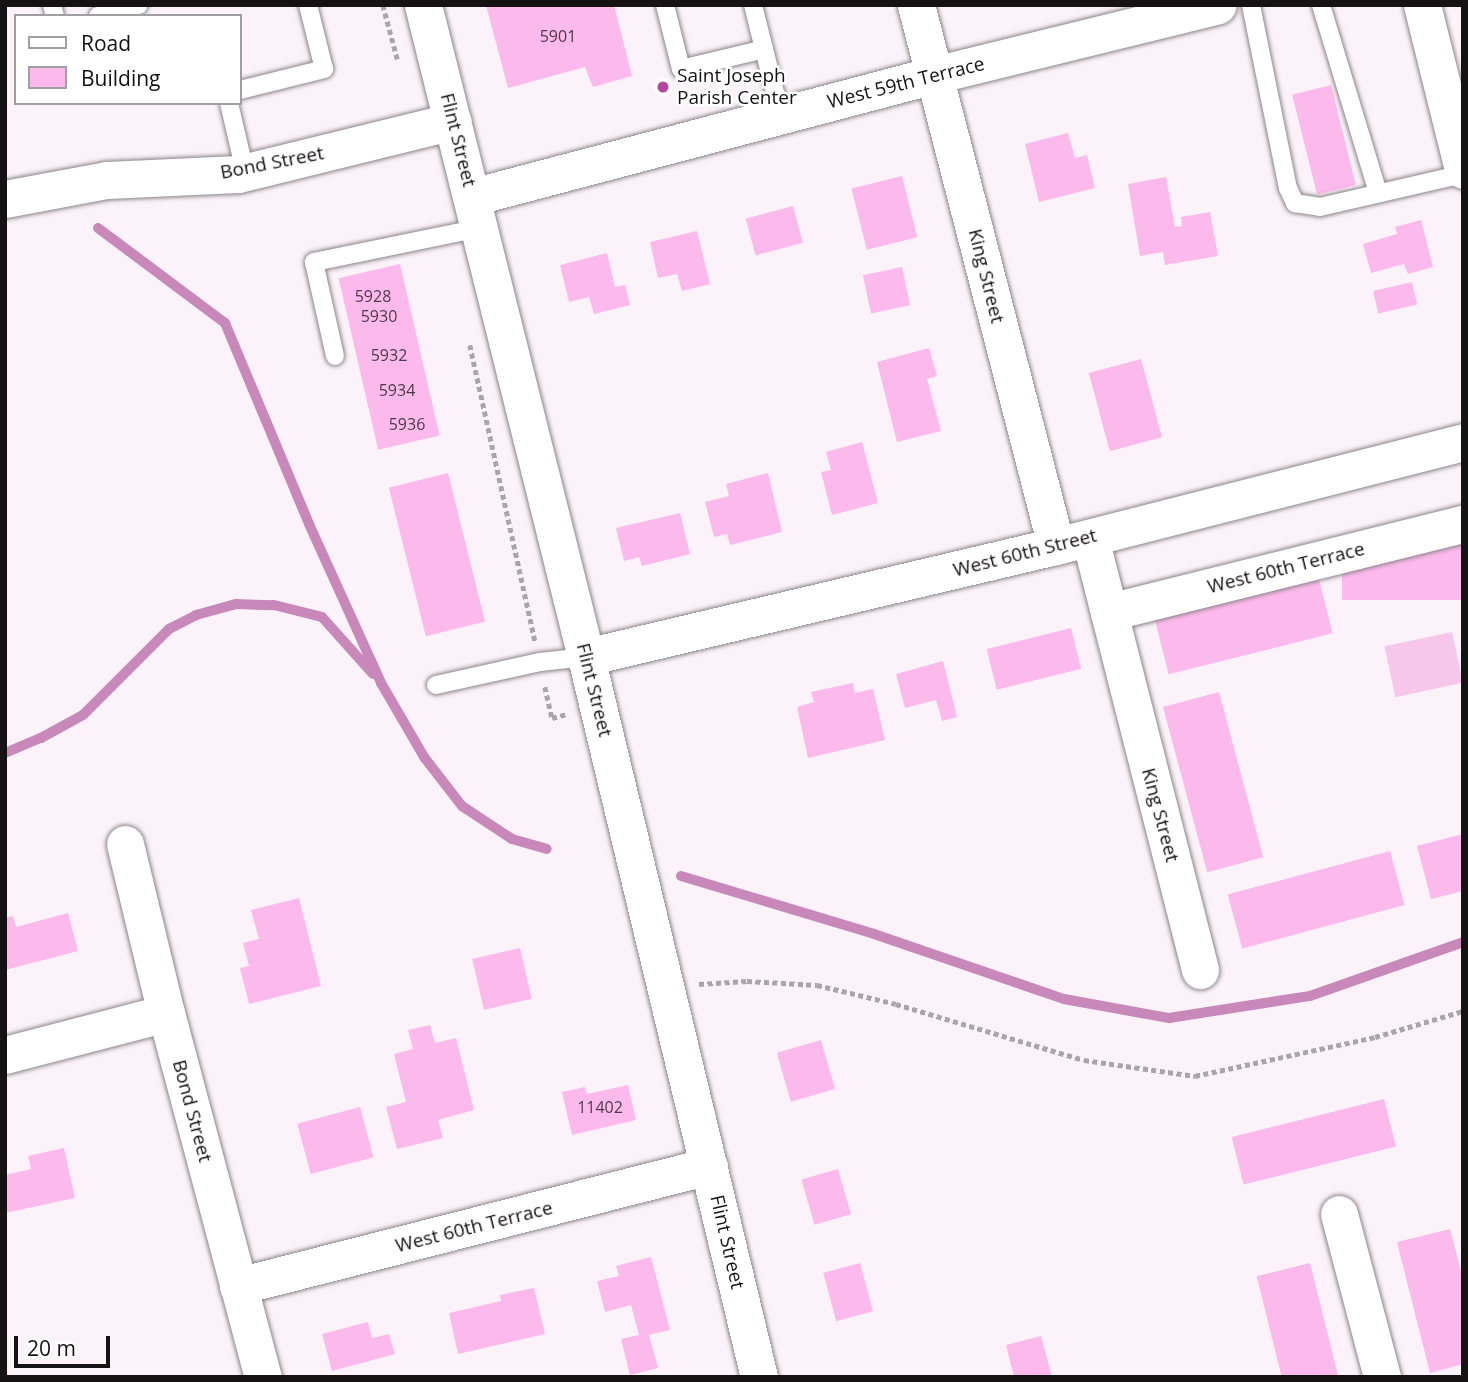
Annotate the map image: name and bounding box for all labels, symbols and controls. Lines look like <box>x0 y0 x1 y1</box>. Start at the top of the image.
legend <box>14 14 242 105</box>
house number: 5901 <box>540 26 576 46</box>
text: Road <box>81 29 131 57</box>
street label: West 59th Terrace <box>825 52 987 114</box>
text: Building <box>81 64 160 92</box>
place label: Saint Joseph Parish Center <box>677 65 797 109</box>
marker: Saint Joseph Parish Center <box>655 79 671 95</box>
street label: Flint Street <box>435 91 481 189</box>
street label: Bond Street <box>218 142 326 184</box>
street label: King Street <box>963 226 1009 326</box>
house number: 5928 <box>355 286 391 306</box>
house number: 5930 <box>361 306 397 326</box>
house number: 5932 <box>371 345 407 365</box>
house number: 5934 <box>379 380 415 400</box>
house number: 5936 <box>389 414 425 434</box>
street label: West 60th Street <box>951 524 1099 582</box>
street label: West 60th Terrace <box>1205 537 1367 599</box>
street label: Flint Street <box>571 641 617 739</box>
street label: King Street <box>1137 765 1183 865</box>
street label: Bond Street <box>167 1057 217 1165</box>
house number: 11402 <box>577 1097 623 1117</box>
street label: Flint Street <box>705 1193 749 1291</box>
street label: West 60th Terrace <box>393 1196 555 1258</box>
scale bar <box>18 1322 114 1366</box>
text: 20 m <box>27 1334 76 1362</box>

